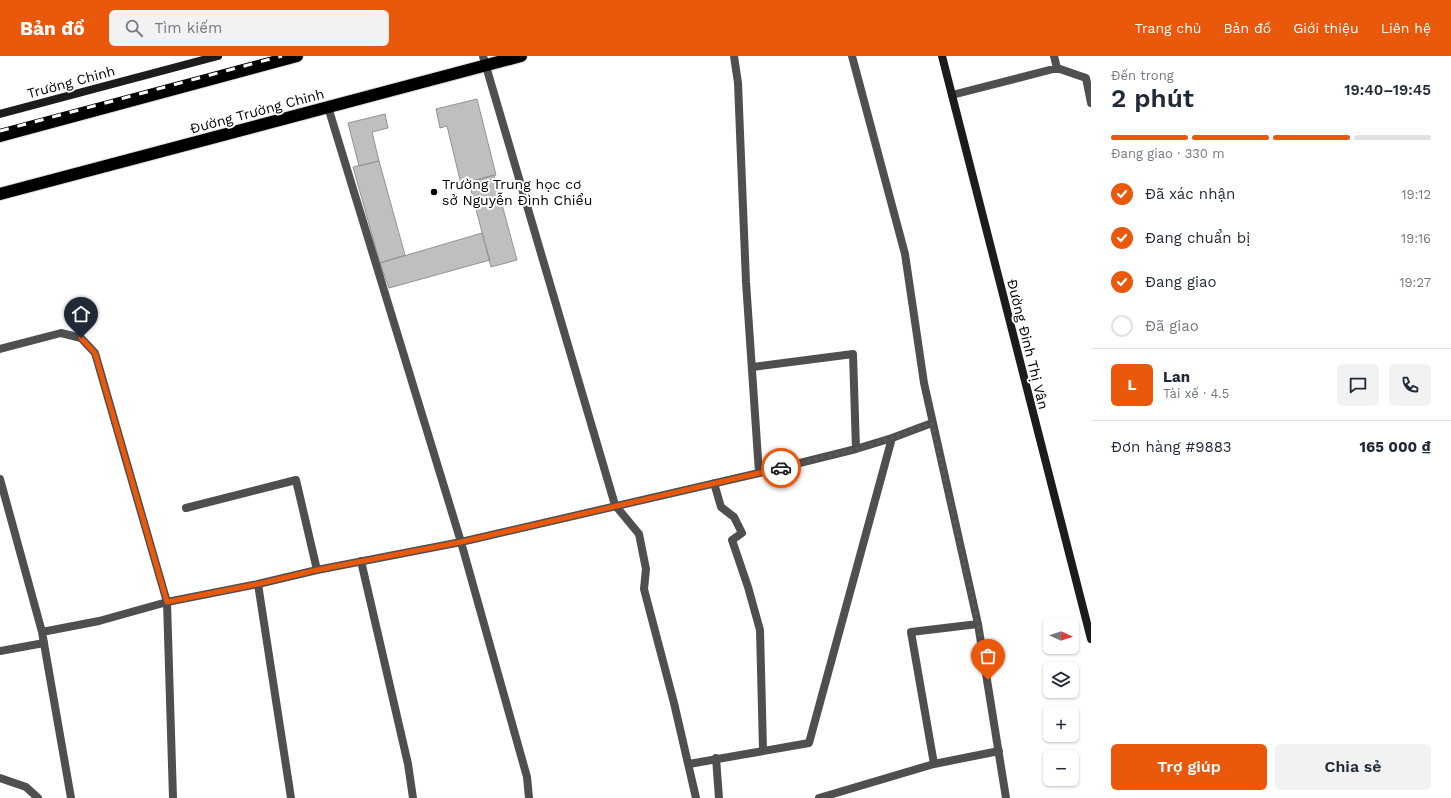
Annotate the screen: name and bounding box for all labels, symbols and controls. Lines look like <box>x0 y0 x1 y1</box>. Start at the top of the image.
search box <box>109 10 389 46</box>
text: Bản đồ <box>20 17 85 40</box>
icon: search <box>123 17 145 39</box>
text: Tìm kiếm <box>155 19 222 37</box>
text: Trang chủ <box>1135 20 1201 36</box>
text: Bản đồ <box>1223 20 1271 36</box>
text: Giới thiệu <box>1293 20 1359 36</box>
text: Liên hệ <box>1381 20 1431 36</box>
street label: Trường Chinh <box>25 63 117 101</box>
text: Đến trong <box>1111 68 1174 83</box>
text: 19:40–19:45 <box>1344 81 1431 99</box>
text: 2 phút <box>1111 83 1194 113</box>
street label: Đường Trường Chinh <box>188 85 326 137</box>
text: Đang giao · 330 m <box>1111 146 1225 161</box>
place label: Trường Trung học cơ sở Nguyễn Đình Chiểu <box>442 176 592 208</box>
icon: check <box>1111 183 1133 205</box>
text: Đã xác nhận <box>1145 185 1235 203</box>
marker: Trường Trung học cơ sở Nguyễn Đình Chiểu <box>429 187 439 197</box>
text: 19:12 <box>1401 187 1431 202</box>
icon: check <box>1111 227 1133 249</box>
text: Đang chuẩn bị <box>1145 229 1250 247</box>
text: 19:16 <box>1401 231 1431 246</box>
icon: check <box>1111 271 1133 293</box>
text: Đang giao <box>1145 273 1216 291</box>
text: 19:27 <box>1399 275 1431 290</box>
street label: Đường Đinh Thị Vân <box>1004 277 1052 411</box>
pin <box>64 297 98 338</box>
icon: home <box>70 303 92 325</box>
text: Đã giao <box>1145 317 1199 335</box>
button: chat <box>1337 364 1379 406</box>
button: phone <box>1389 364 1431 406</box>
text: Lan <box>1163 368 1190 386</box>
text: L <box>1127 376 1137 394</box>
text: Tài xế · 4.5 <box>1163 386 1229 401</box>
text: Đơn hàng #9883 <box>1111 438 1231 456</box>
text: 165 000 ₫ <box>1360 438 1431 456</box>
courier <box>761 448 801 488</box>
icon: car <box>770 457 792 479</box>
north arrow <box>1043 618 1079 654</box>
map controls <box>1043 618 1079 786</box>
pin <box>971 639 1005 680</box>
icon: bag <box>977 645 999 667</box>
button: layers <box>1043 662 1079 698</box>
button: + <box>1043 706 1079 742</box>
button: Trợ giúp <box>1111 744 1267 790</box>
button: Chia sẻ <box>1275 744 1431 790</box>
button: − <box>1043 750 1079 786</box>

